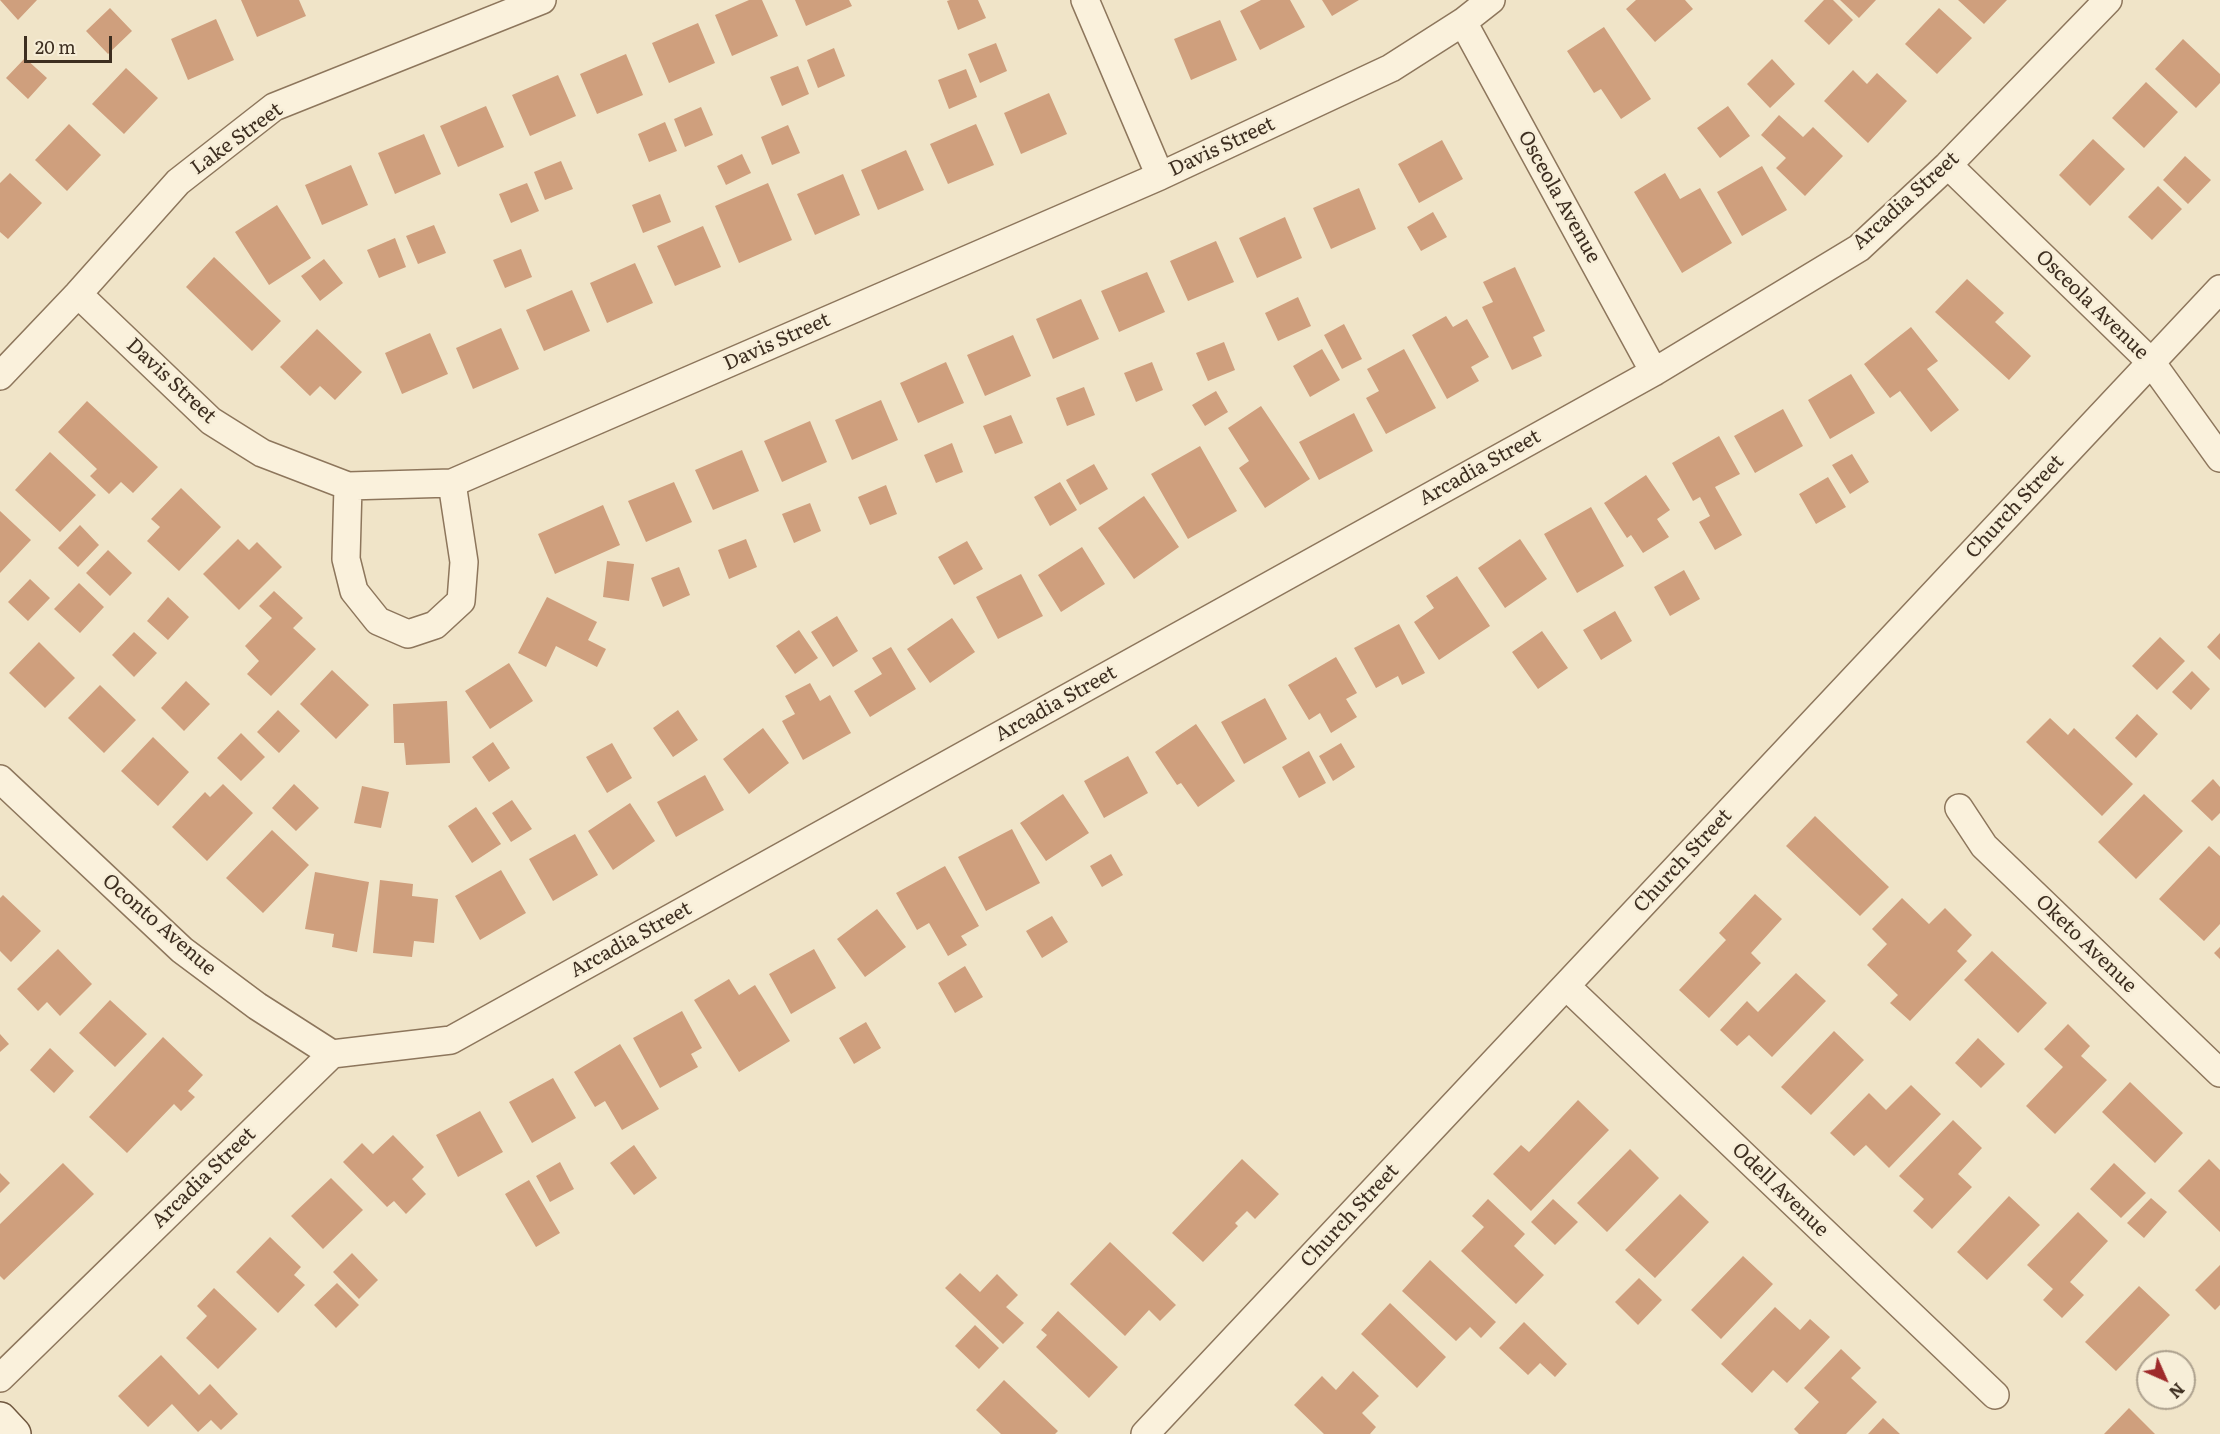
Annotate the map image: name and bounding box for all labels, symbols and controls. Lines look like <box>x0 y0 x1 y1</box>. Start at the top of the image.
scale bar <box>27 24 116 62</box>
text: 20 m <box>35 33 76 60</box>
street label: Lake Street <box>187 98 287 180</box>
street label: Davis Street <box>1165 112 1279 182</box>
street label: Osceola Avenue <box>1513 127 1605 267</box>
street label: Arcadia Street <box>1848 147 1964 255</box>
street label: Osceola Avenue <box>2031 245 2153 365</box>
street label: Davis Street <box>720 308 834 376</box>
street label: Davis Street <box>121 333 221 429</box>
street label: Arcadia Street <box>1415 425 1545 511</box>
street label: Church Street <box>1961 450 2069 564</box>
street label: Arcadia Street <box>991 661 1121 747</box>
street label: Church Street <box>1629 804 1737 918</box>
street label: Oconto Avenue <box>97 869 221 981</box>
street label: Oketo Avenue <box>2031 890 2141 998</box>
street label: Arcadia Street <box>566 897 696 983</box>
street label: Arcadia Street <box>147 1122 261 1234</box>
street label: Odell Avenue <box>1727 1138 1833 1242</box>
street label: Church Street <box>1296 1159 1404 1273</box>
north arrow <box>2136 1350 2196 1410</box>
text: N <box>2164 1378 2191 1405</box>

